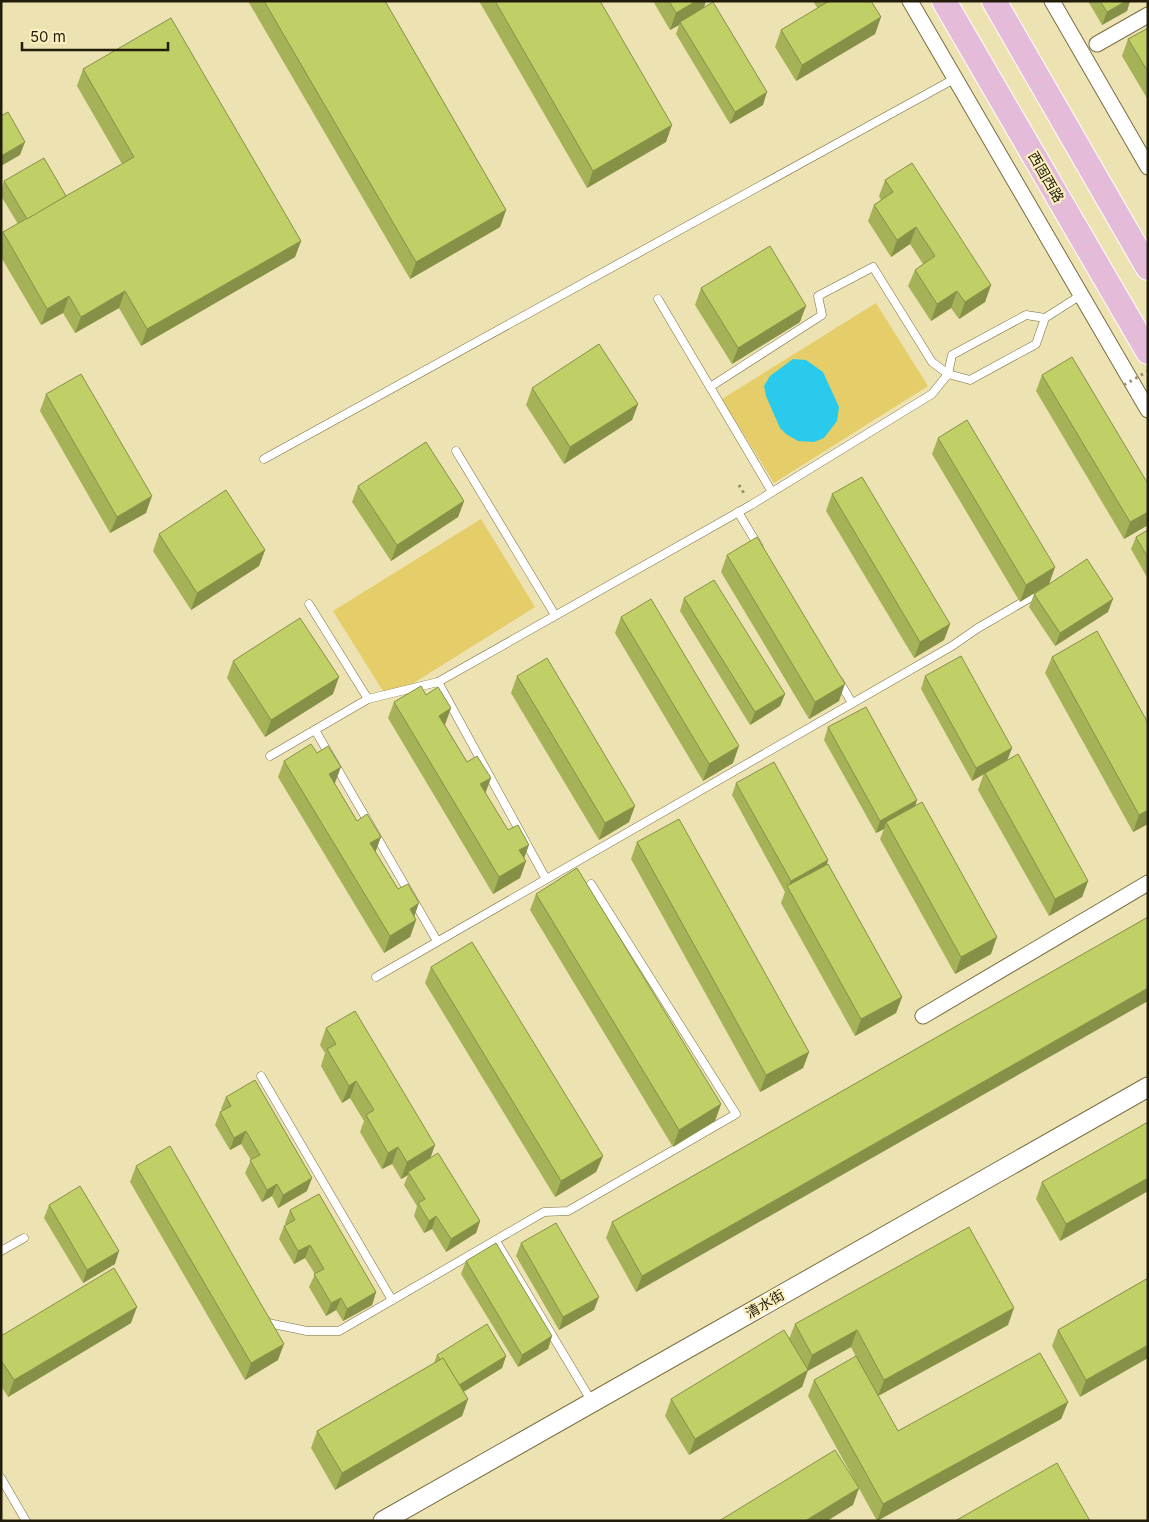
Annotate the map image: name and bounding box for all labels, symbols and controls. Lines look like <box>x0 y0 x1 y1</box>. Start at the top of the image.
scale bar <box>22 20 169 52</box>
text: 50 m <box>30 27 66 46</box>
street label: 西固西路 <box>1025 148 1068 205</box>
street label: 清水街 <box>742 1286 787 1321</box>

